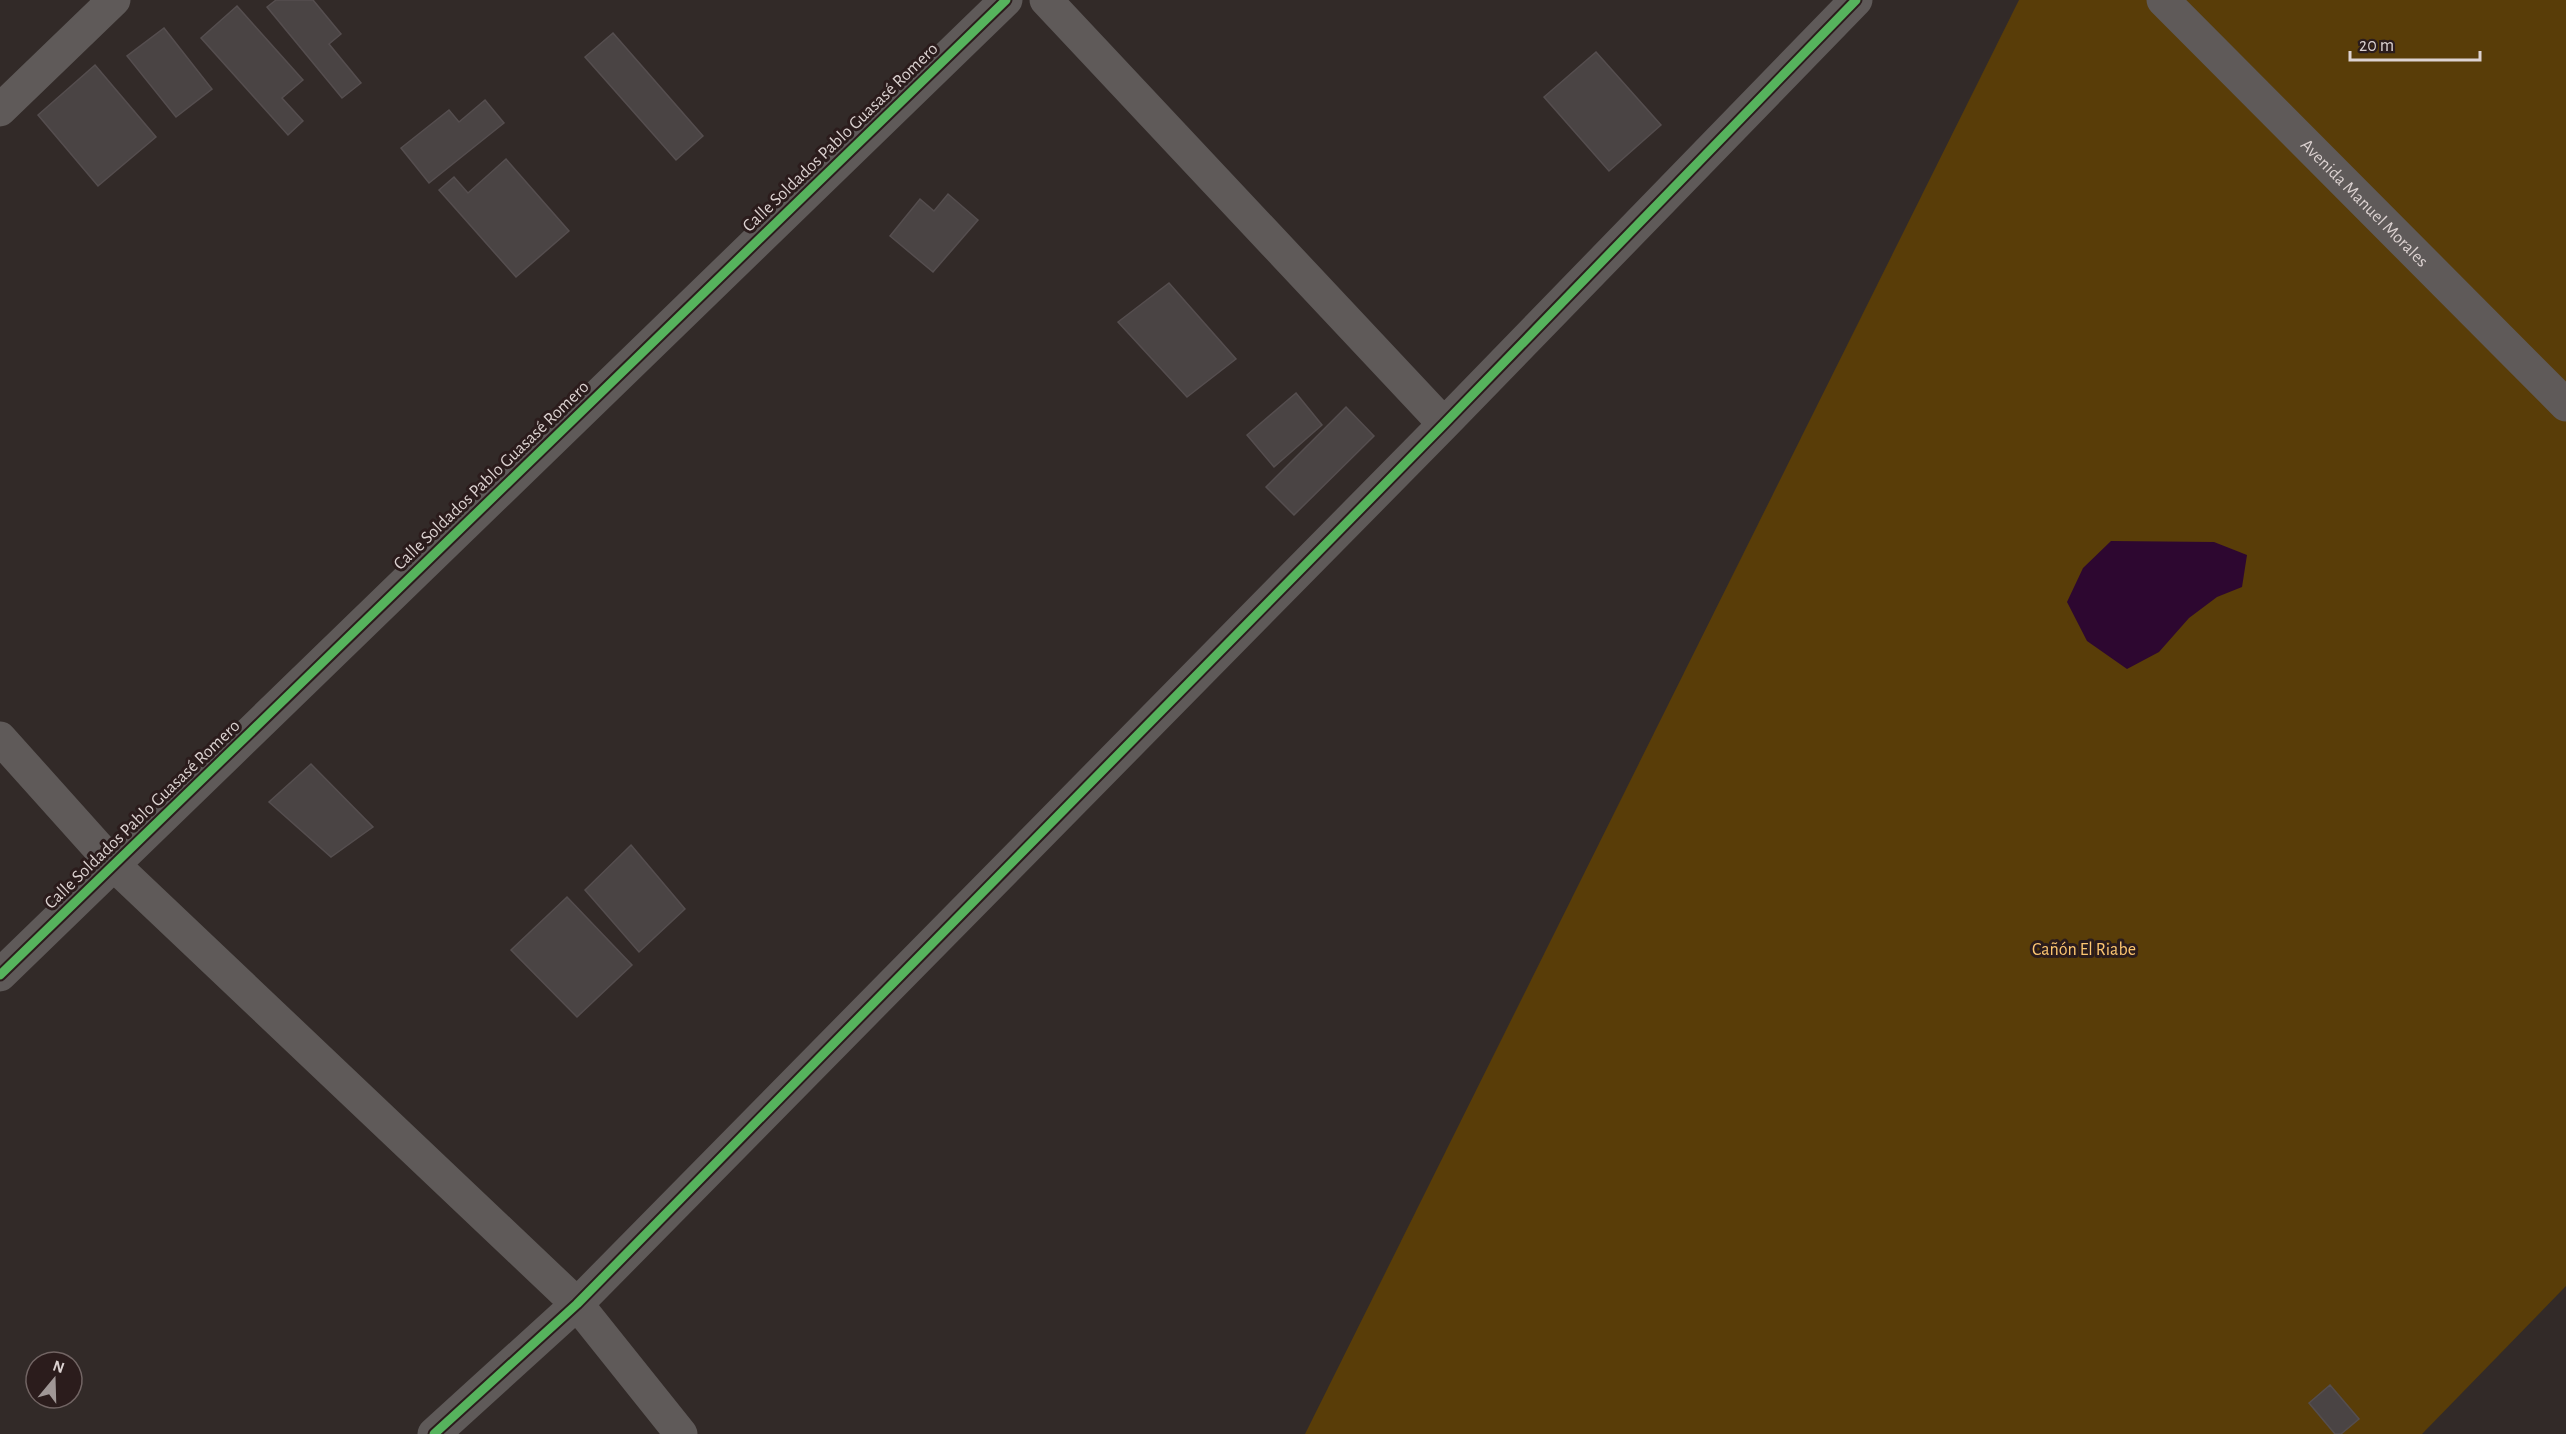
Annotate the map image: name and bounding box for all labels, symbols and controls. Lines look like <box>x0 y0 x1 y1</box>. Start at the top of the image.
scale bar <box>2350 24 2480 62</box>
text: 20 m <box>2359 37 2394 55</box>
street label: Calle Soldados Pablo Guasasé Romero <box>740 40 942 236</box>
street label: Avenida Manuel Morales <box>2297 136 2431 271</box>
street label: Calle Soldados Pablo Guasasé Romero <box>391 378 593 574</box>
street label: Calle Soldados Pablo Guasasé Romero <box>42 717 244 913</box>
park label: Cañón El Riabe <box>2032 941 2136 959</box>
north arrow <box>24 1350 84 1410</box>
text: N <box>51 1357 66 1376</box>

